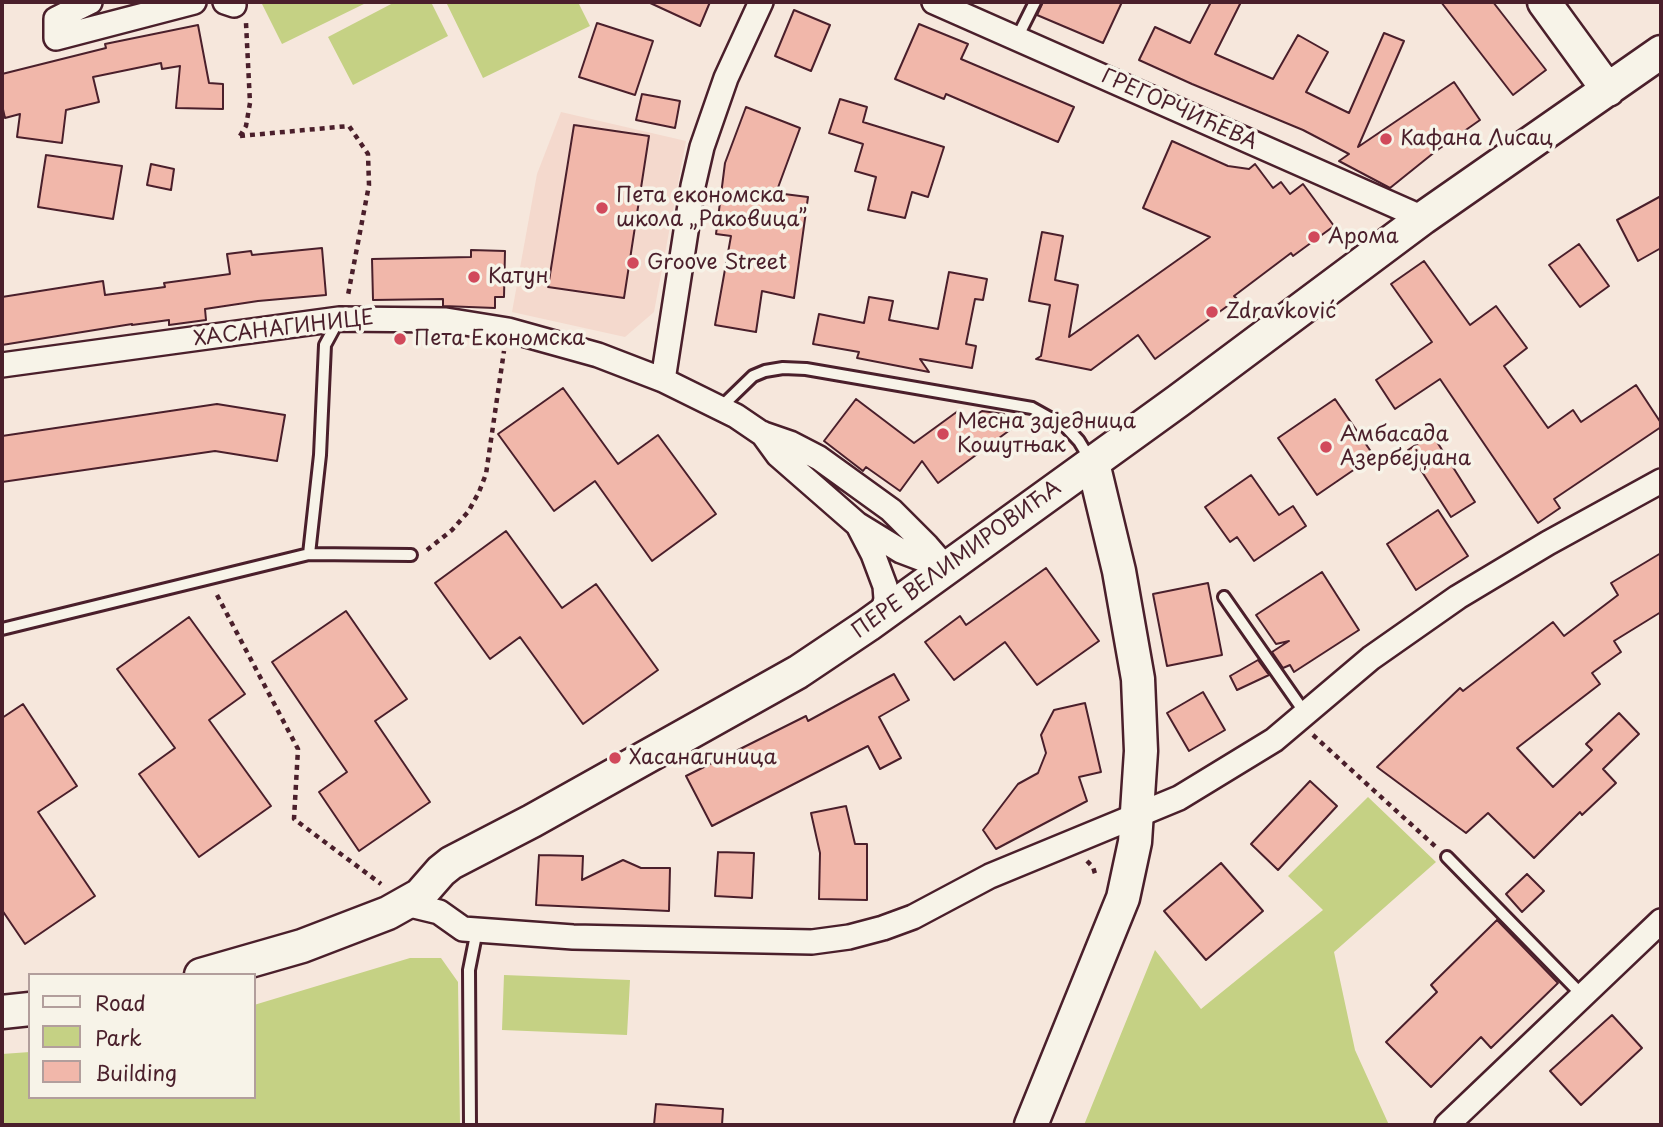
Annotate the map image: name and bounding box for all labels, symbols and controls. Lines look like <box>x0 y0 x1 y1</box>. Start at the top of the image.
street label: ГРЕГОРЧИЋЕВА <box>1097 64 1261 156</box>
place label: Кафана Лисац <box>1400 126 1553 152</box>
marker: Кафана Лисац <box>1378 131 1394 147</box>
place label: Пета економска школа „Раковица” <box>616 183 807 233</box>
marker: Пета економска школа „Раковица” <box>594 200 610 216</box>
place label: Арома <box>1328 224 1399 250</box>
marker: Арома <box>1306 229 1322 245</box>
place label: Groove Street <box>647 250 787 276</box>
marker: Groove Street <box>625 255 641 271</box>
place label: Катун <box>488 264 549 290</box>
marker: Катун <box>466 269 482 285</box>
place label: Zdravković <box>1226 299 1336 325</box>
marker: Zdravković <box>1204 304 1220 320</box>
street label: ХАСАНАГИНИЦЕ <box>192 305 376 353</box>
place label: Пета Економска <box>414 326 585 352</box>
marker: Пета Економска <box>392 331 408 347</box>
place label: Месна заједница Кошутњак <box>957 409 1136 459</box>
place label: Амбасада Азербејџана <box>1340 422 1471 472</box>
marker: Месна заједница Кошутњак <box>935 426 951 442</box>
marker: Амбасада Азербејџана <box>1318 439 1334 455</box>
street label: ПЕРЕ ВЕЛИМИРОВИЋА <box>848 476 1066 644</box>
place label: Хасанагиница <box>629 745 777 771</box>
marker: Хасанагиница <box>607 750 623 766</box>
legend <box>28 973 256 1099</box>
text: Road <box>95 986 146 1018</box>
text: Park <box>95 1021 142 1053</box>
text: Building <box>95 1056 177 1088</box>

